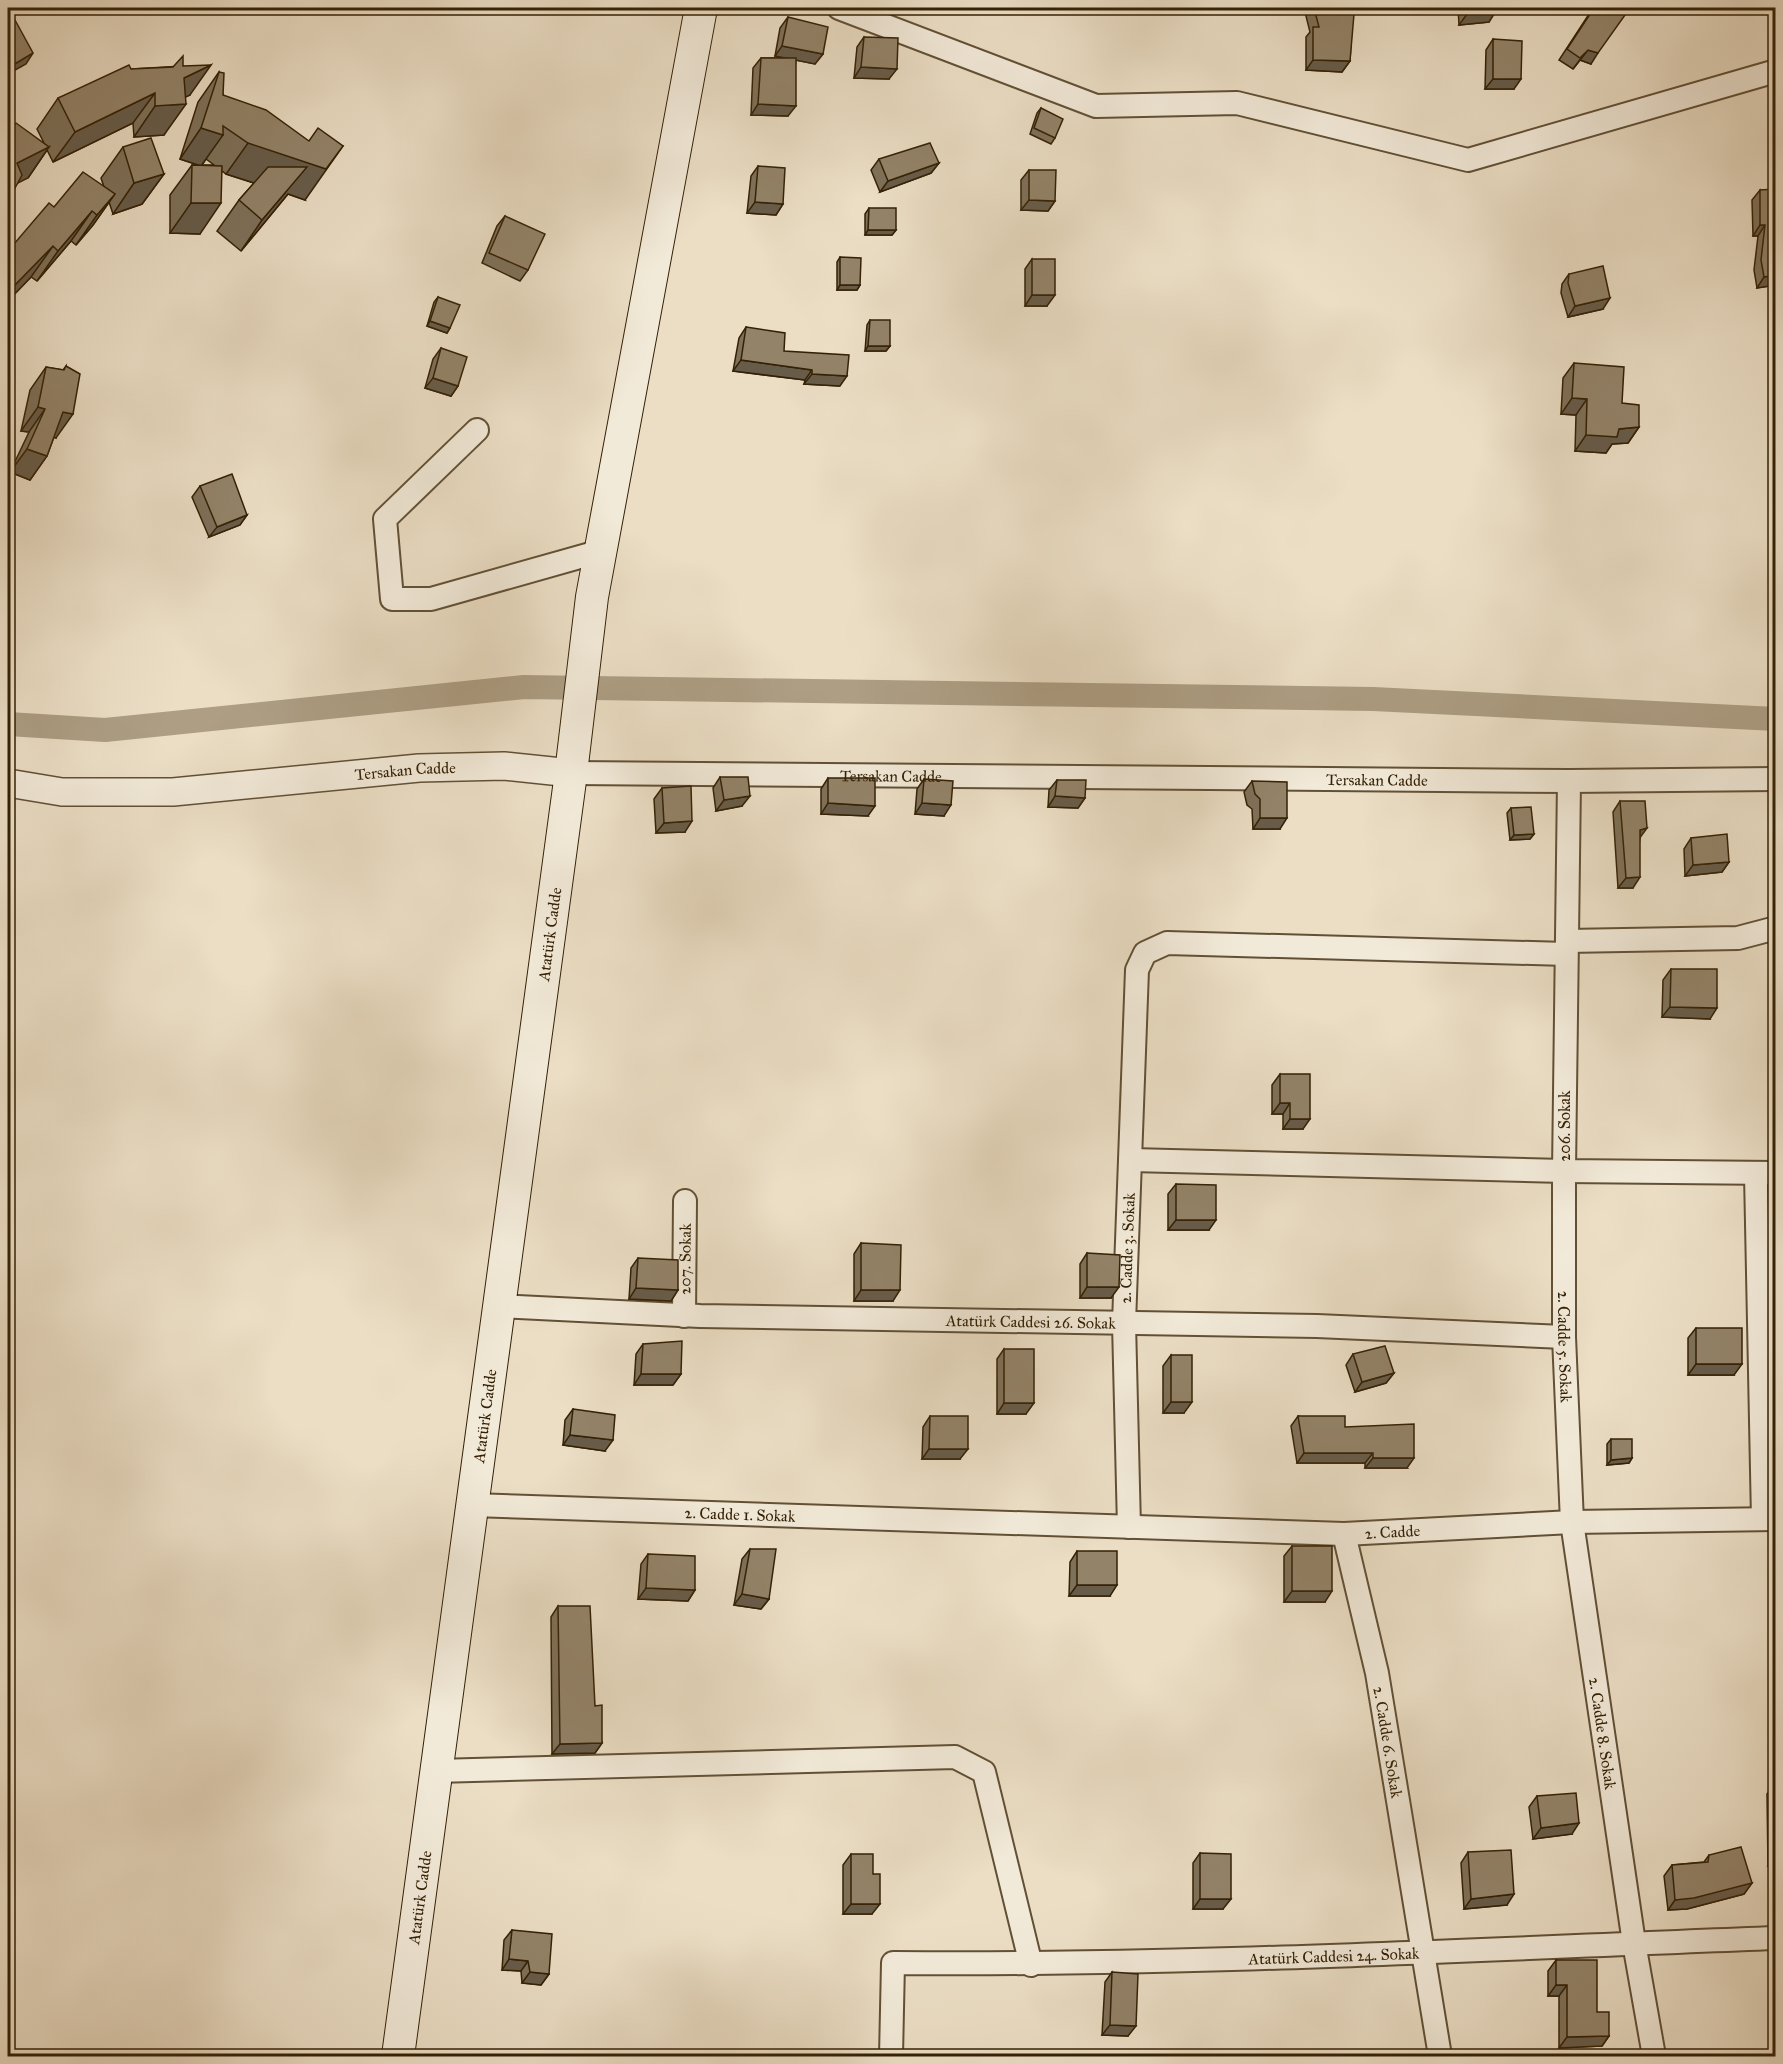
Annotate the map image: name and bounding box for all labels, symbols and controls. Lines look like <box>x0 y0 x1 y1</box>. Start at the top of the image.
street label: Tersakan Cadde <box>354 758 456 784</box>
street label: Tersakan Cadde <box>840 766 942 785</box>
street label: Tersakan Cadde <box>1326 770 1428 789</box>
street label: Atatürk Cadde <box>533 886 565 983</box>
street label: 206. Sokak <box>1555 1090 1574 1162</box>
street label: 2. Cadde 3. Sokak <box>1115 1192 1138 1304</box>
street label: 207. Sokak <box>675 1223 694 1295</box>
street label: 2. Cadde 5. Sokak <box>1555 1291 1576 1404</box>
street label: Atatürk Caddesi 26. Sokak <box>945 1310 1116 1332</box>
street label: Atatürk Cadde <box>468 1367 500 1465</box>
street label: 2. Cadde 1. Sokak <box>684 1503 796 1525</box>
street label: 2. Cadde <box>1364 1520 1421 1542</box>
street label: 2. Cadde 8. Sokak <box>1585 1676 1621 1791</box>
street label: 2. Cadde 6. Sokak <box>1370 1685 1407 1800</box>
street label: Atatürk Cadde <box>404 1849 435 1946</box>
street label: Atatürk Caddesi 24. Sokak <box>1247 1943 1420 1968</box>

